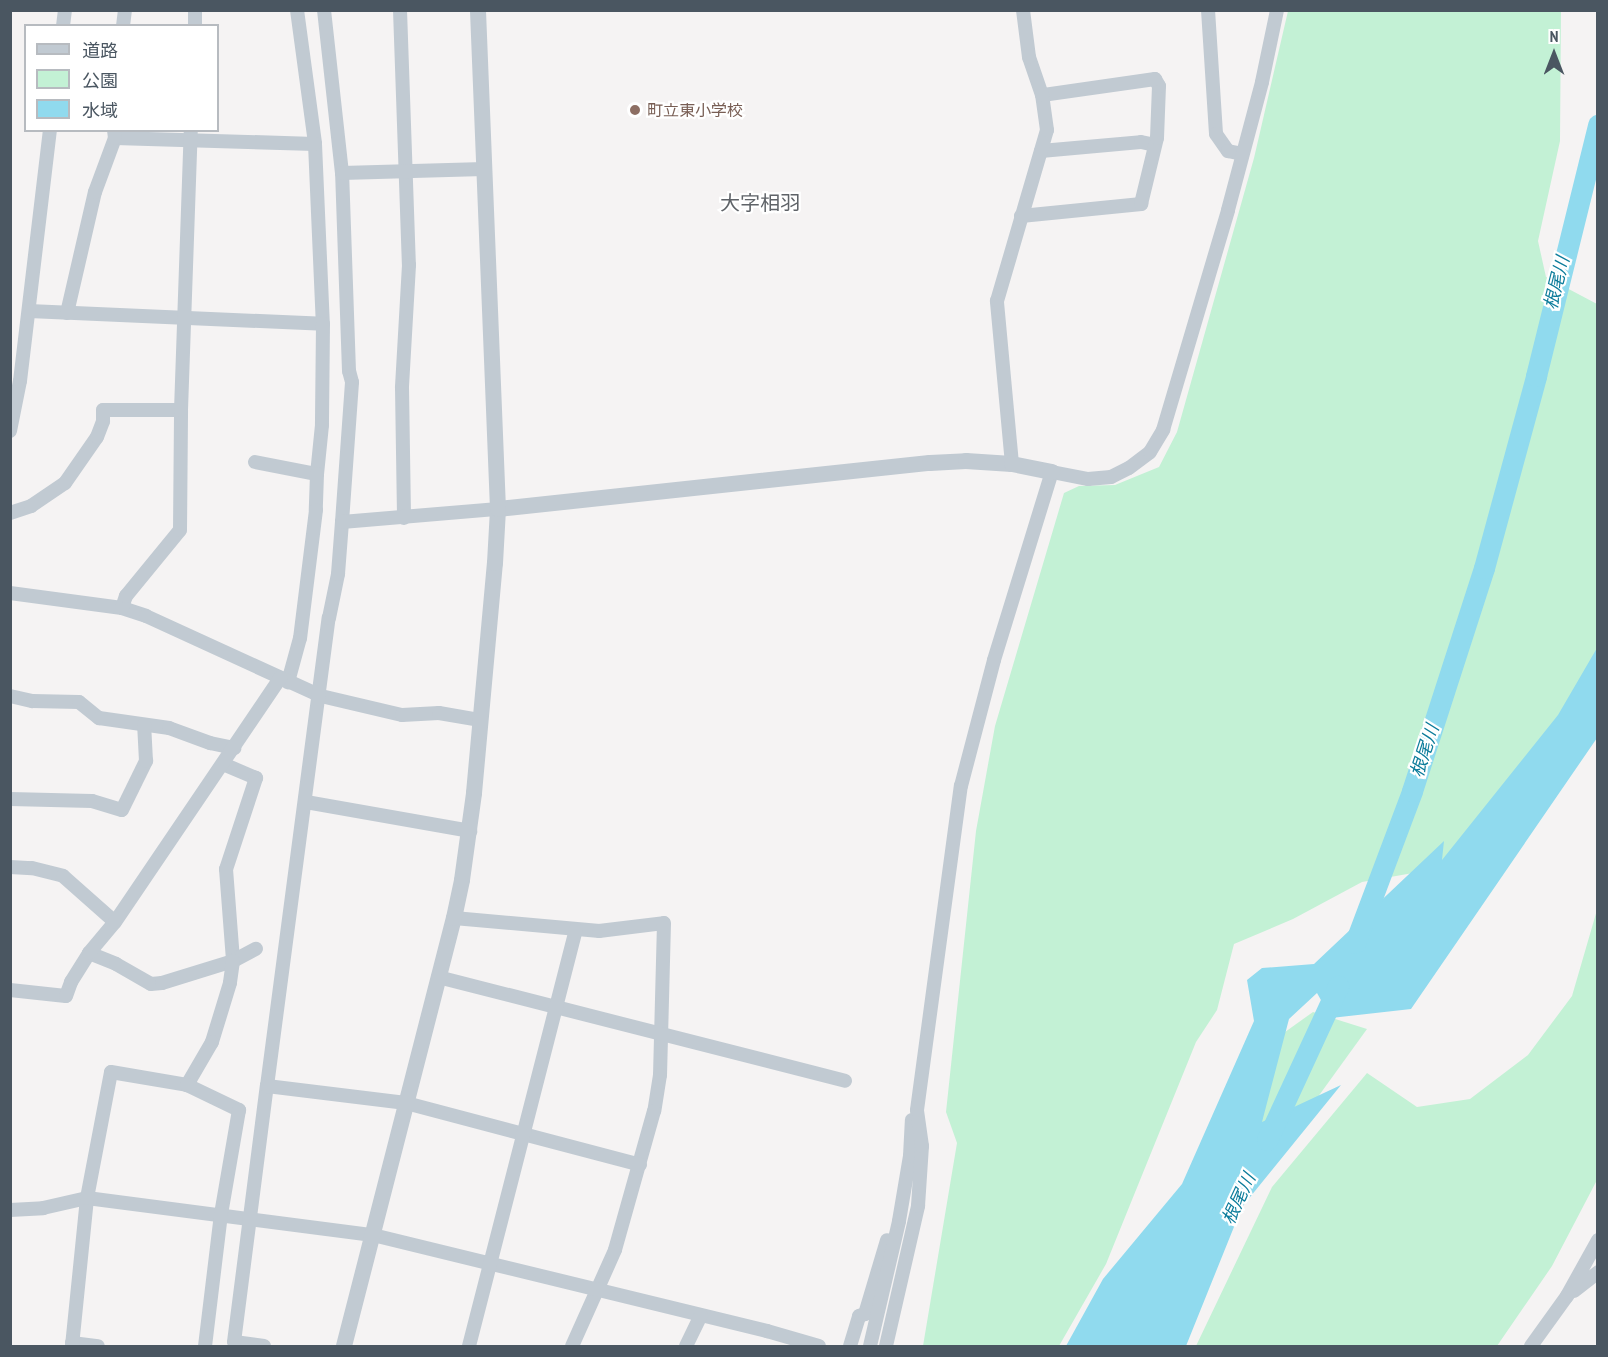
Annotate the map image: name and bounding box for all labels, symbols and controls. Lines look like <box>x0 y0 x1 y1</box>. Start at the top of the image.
legend <box>24 24 219 132</box>
north arrow <box>1524 24 1584 84</box>
text: N <box>1550 26 1558 46</box>
text: 道路 <box>82 39 118 62</box>
text: 公園 <box>82 69 118 92</box>
text: 水域 <box>82 99 118 122</box>
place label: 町立東小学校 <box>647 100 743 120</box>
marker: 町立東小学校 <box>628 103 642 117</box>
district label: 大字相羽 <box>720 191 800 215</box>
water label: 根尾川 <box>1540 254 1574 312</box>
water label: 根尾川 <box>1406 722 1444 780</box>
water label: 根尾川 <box>1218 1170 1260 1228</box>

